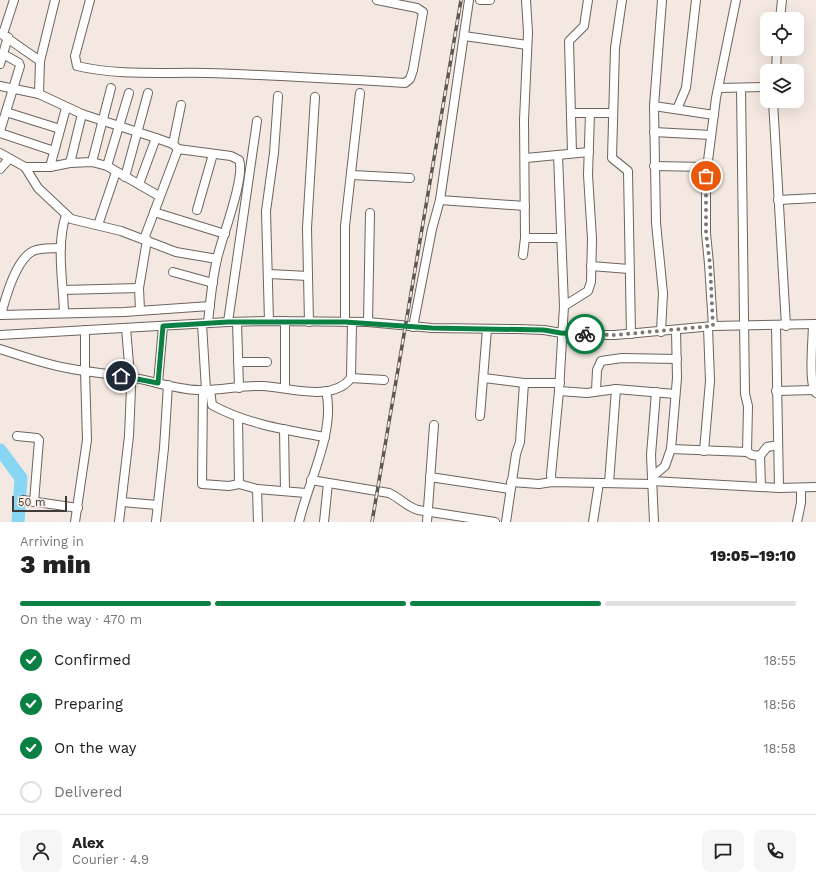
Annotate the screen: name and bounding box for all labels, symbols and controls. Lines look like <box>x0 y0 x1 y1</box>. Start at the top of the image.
map controls <box>760 12 804 108</box>
button: locate <box>760 12 804 56</box>
button: layers <box>760 64 804 108</box>
pin <box>689 159 723 193</box>
icon: bag <box>695 165 717 187</box>
courier <box>565 314 605 354</box>
icon: bike <box>574 323 596 345</box>
pin <box>104 359 138 393</box>
icon: home <box>110 365 132 387</box>
scale bar <box>12 494 67 513</box>
text: 50 m <box>18 496 45 509</box>
text: Arriving in <box>20 534 84 549</box>
text: 19:05–19:10 <box>710 547 796 565</box>
text: 3 min <box>20 549 91 579</box>
text: On the way · 470 m <box>20 612 142 627</box>
icon: check <box>20 649 42 671</box>
text: Confirmed <box>54 651 131 669</box>
text: 18:55 <box>764 653 796 668</box>
icon: check <box>20 693 42 715</box>
text: Preparing <box>54 695 123 713</box>
text: 18:56 <box>764 697 796 712</box>
icon: check <box>20 737 42 759</box>
text: On the way <box>54 739 136 757</box>
text: 18:58 <box>763 741 796 756</box>
text: Delivered <box>54 783 122 801</box>
button: person <box>20 830 62 872</box>
button: chat <box>702 830 744 872</box>
button: phone <box>754 830 796 872</box>
text: Alex <box>72 834 104 852</box>
text: Courier · 4.9 <box>72 852 149 867</box>

